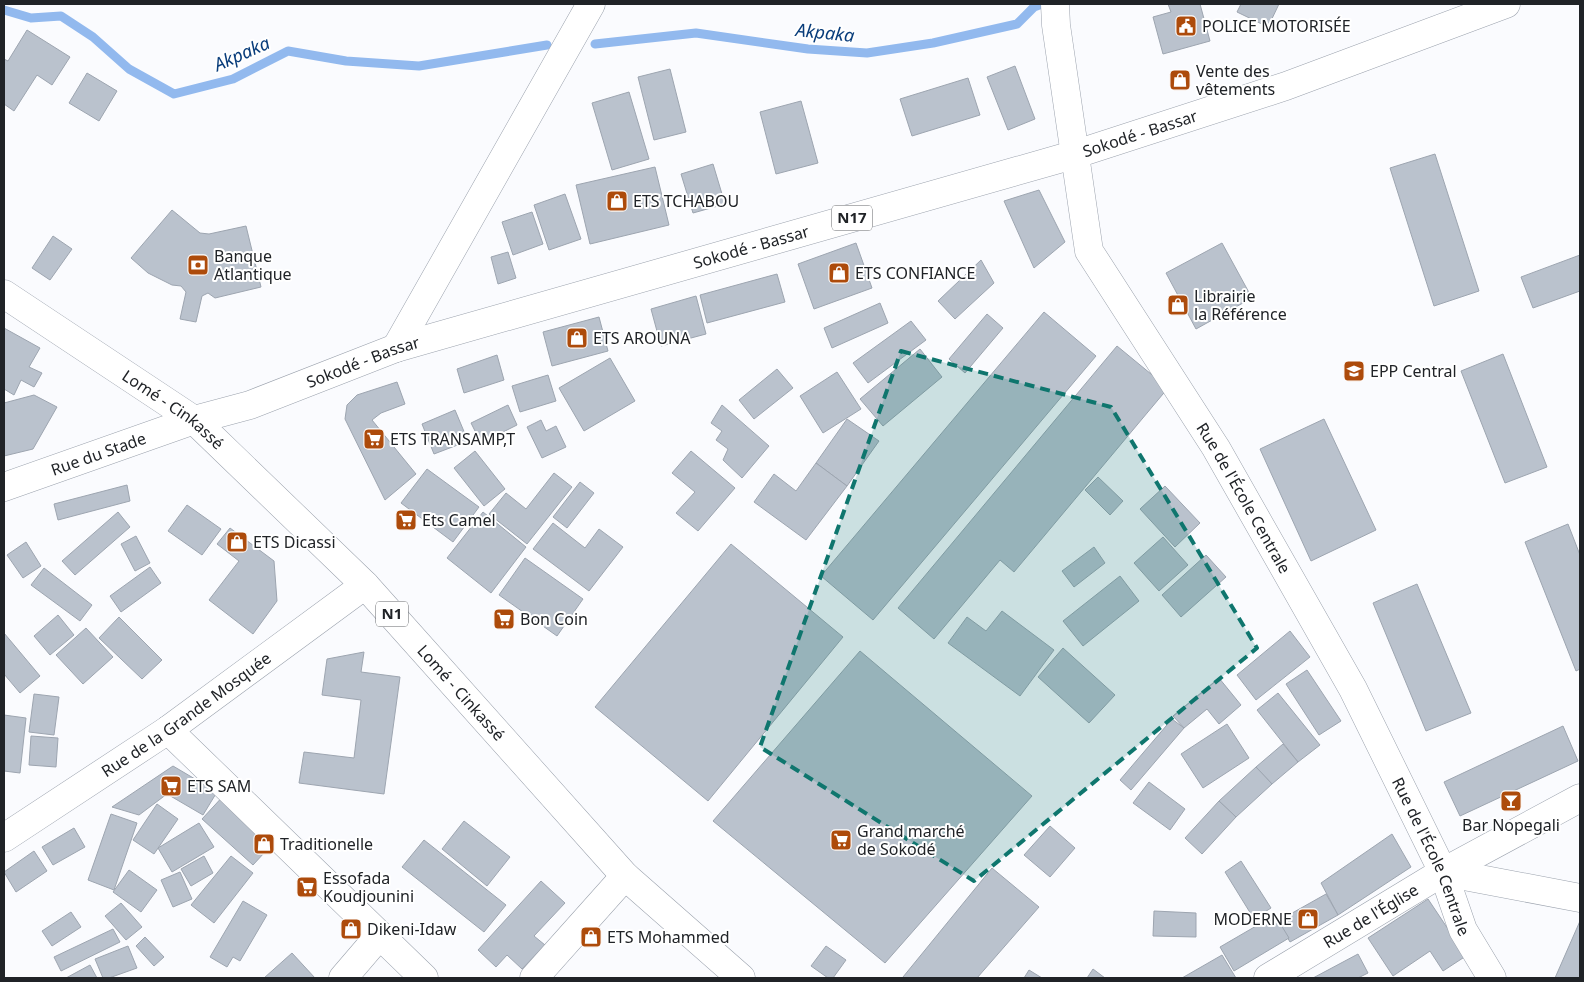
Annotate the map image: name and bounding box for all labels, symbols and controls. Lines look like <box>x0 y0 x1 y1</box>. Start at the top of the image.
public building icon: POLICE MOTORISÉE <box>1174 14 1198 38</box>
place label: POLICE MOTORISÉE <box>1202 15 1351 37</box>
water label: Akpaka <box>793 17 856 47</box>
water label: Akpaka <box>208 30 273 77</box>
place label: Vente des vêtements <box>1196 60 1275 100</box>
shop icon: Vente des vêtements <box>1168 68 1192 92</box>
street label: Sokodé - Bassar <box>1080 104 1200 162</box>
shop icon: ETS TCHABOU <box>605 189 629 213</box>
place label: ETS TCHABOU <box>633 190 739 212</box>
road number: N17 <box>832 206 872 230</box>
street label: Sokodé - Bassar <box>691 220 812 274</box>
place label: Banque Atlantique <box>214 245 292 285</box>
bank icon: Banque Atlantique <box>186 253 210 277</box>
shop icon: ETS CONFIANCE <box>827 261 851 285</box>
place label: ETS CONFIANCE <box>855 262 975 284</box>
place label: Librairie la Référence <box>1194 285 1287 325</box>
shop icon: Librairie la Référence <box>1166 293 1190 317</box>
shop icon: ETS AROUNA <box>565 326 589 350</box>
place label: ETS AROUNA <box>593 327 691 349</box>
street label: Sokodé - Bassar <box>303 331 422 393</box>
school or university icon: EPP Central <box>1342 359 1366 383</box>
place label: EPP Central <box>1370 360 1457 382</box>
street label: Lomé - Cinkassé <box>118 365 229 454</box>
street label: Rue de l'École Centrale <box>1191 418 1296 577</box>
street label: Rue du Stade <box>48 427 149 481</box>
supermarket icon: ETS TRANSAMP,T <box>362 427 386 451</box>
place label: ETS TRANSAMP,T <box>390 428 515 450</box>
supermarket icon: Ets Camel <box>394 508 418 532</box>
place label: Ets Camel <box>422 509 496 531</box>
shop icon: ETS Dicassi <box>225 530 249 554</box>
place label: ETS Dicassi <box>253 531 336 553</box>
road number: N1 <box>376 602 408 626</box>
supermarket icon: Bon Coin <box>492 607 516 631</box>
place label: Bon Coin <box>520 608 588 630</box>
street label: Lomé - Cinkassé <box>412 640 510 745</box>
street label: Rue de la Grande Mosquée <box>97 647 275 782</box>
supermarket icon: ETS SAM <box>159 774 183 798</box>
street label: Rue de l'École Centrale <box>1387 774 1475 940</box>
place label: ETS SAM <box>187 775 251 797</box>
bar icon: Bar Nopegali <box>1499 789 1523 813</box>
place label: Bar Nopegali <box>1462 814 1560 836</box>
place label: Grand marché de Sokodé <box>857 820 965 860</box>
supermarket icon: Grand marché de Sokodé <box>829 828 853 852</box>
shop icon: Traditionelle <box>252 832 276 856</box>
place label: Traditionelle <box>280 833 373 855</box>
place label: Essofada Koudjounini <box>323 867 414 907</box>
supermarket icon: Essofada Koudjounini <box>295 875 319 899</box>
street label: Rue de l'Église <box>1319 879 1422 953</box>
shop icon: MODERNE <box>1296 907 1320 931</box>
place label: MODERNE <box>1213 908 1292 930</box>
shop icon: Dikeni-Idaw <box>339 917 363 941</box>
place label: Dikeni-Idaw <box>367 918 457 940</box>
shop icon: ETS Mohammed <box>579 925 603 949</box>
place label: ETS Mohammed <box>607 926 730 948</box>

